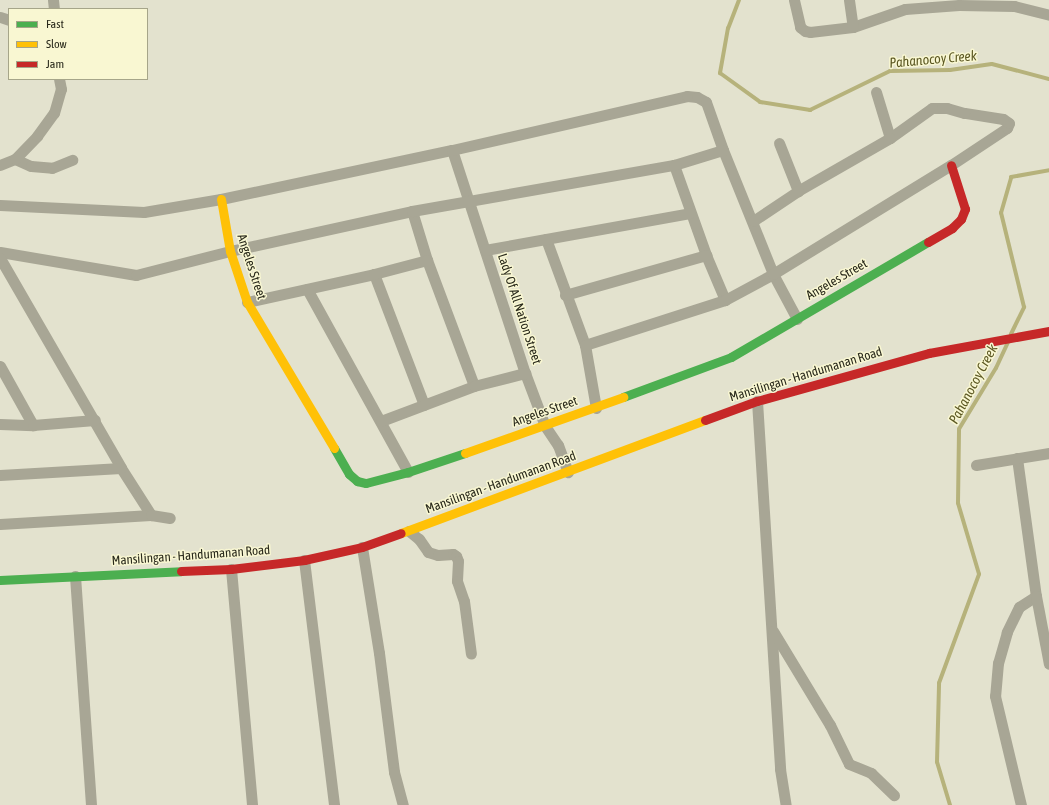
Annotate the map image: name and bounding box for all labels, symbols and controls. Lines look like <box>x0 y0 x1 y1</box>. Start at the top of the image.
legend <box>8 8 148 80</box>
text: Fast <box>46 17 64 31</box>
text: Slow <box>46 37 67 51</box>
water label: Pahanocoy Creek <box>889 47 977 71</box>
text: Jam <box>46 57 64 71</box>
street label: Angeles Street <box>233 232 269 302</box>
street label: Lady Of All Nation Street <box>494 252 544 366</box>
street label: Angeles Street <box>804 256 870 304</box>
water label: Pahanocoy Creek <box>945 341 1001 427</box>
street label: Mansilingan - Handumanan Road <box>728 344 884 406</box>
street label: Angeles Street <box>510 394 580 430</box>
street label: Mansilingan - Handumanan Road <box>424 449 578 517</box>
street label: Mansilingan - Handumanan Road <box>111 543 271 569</box>

